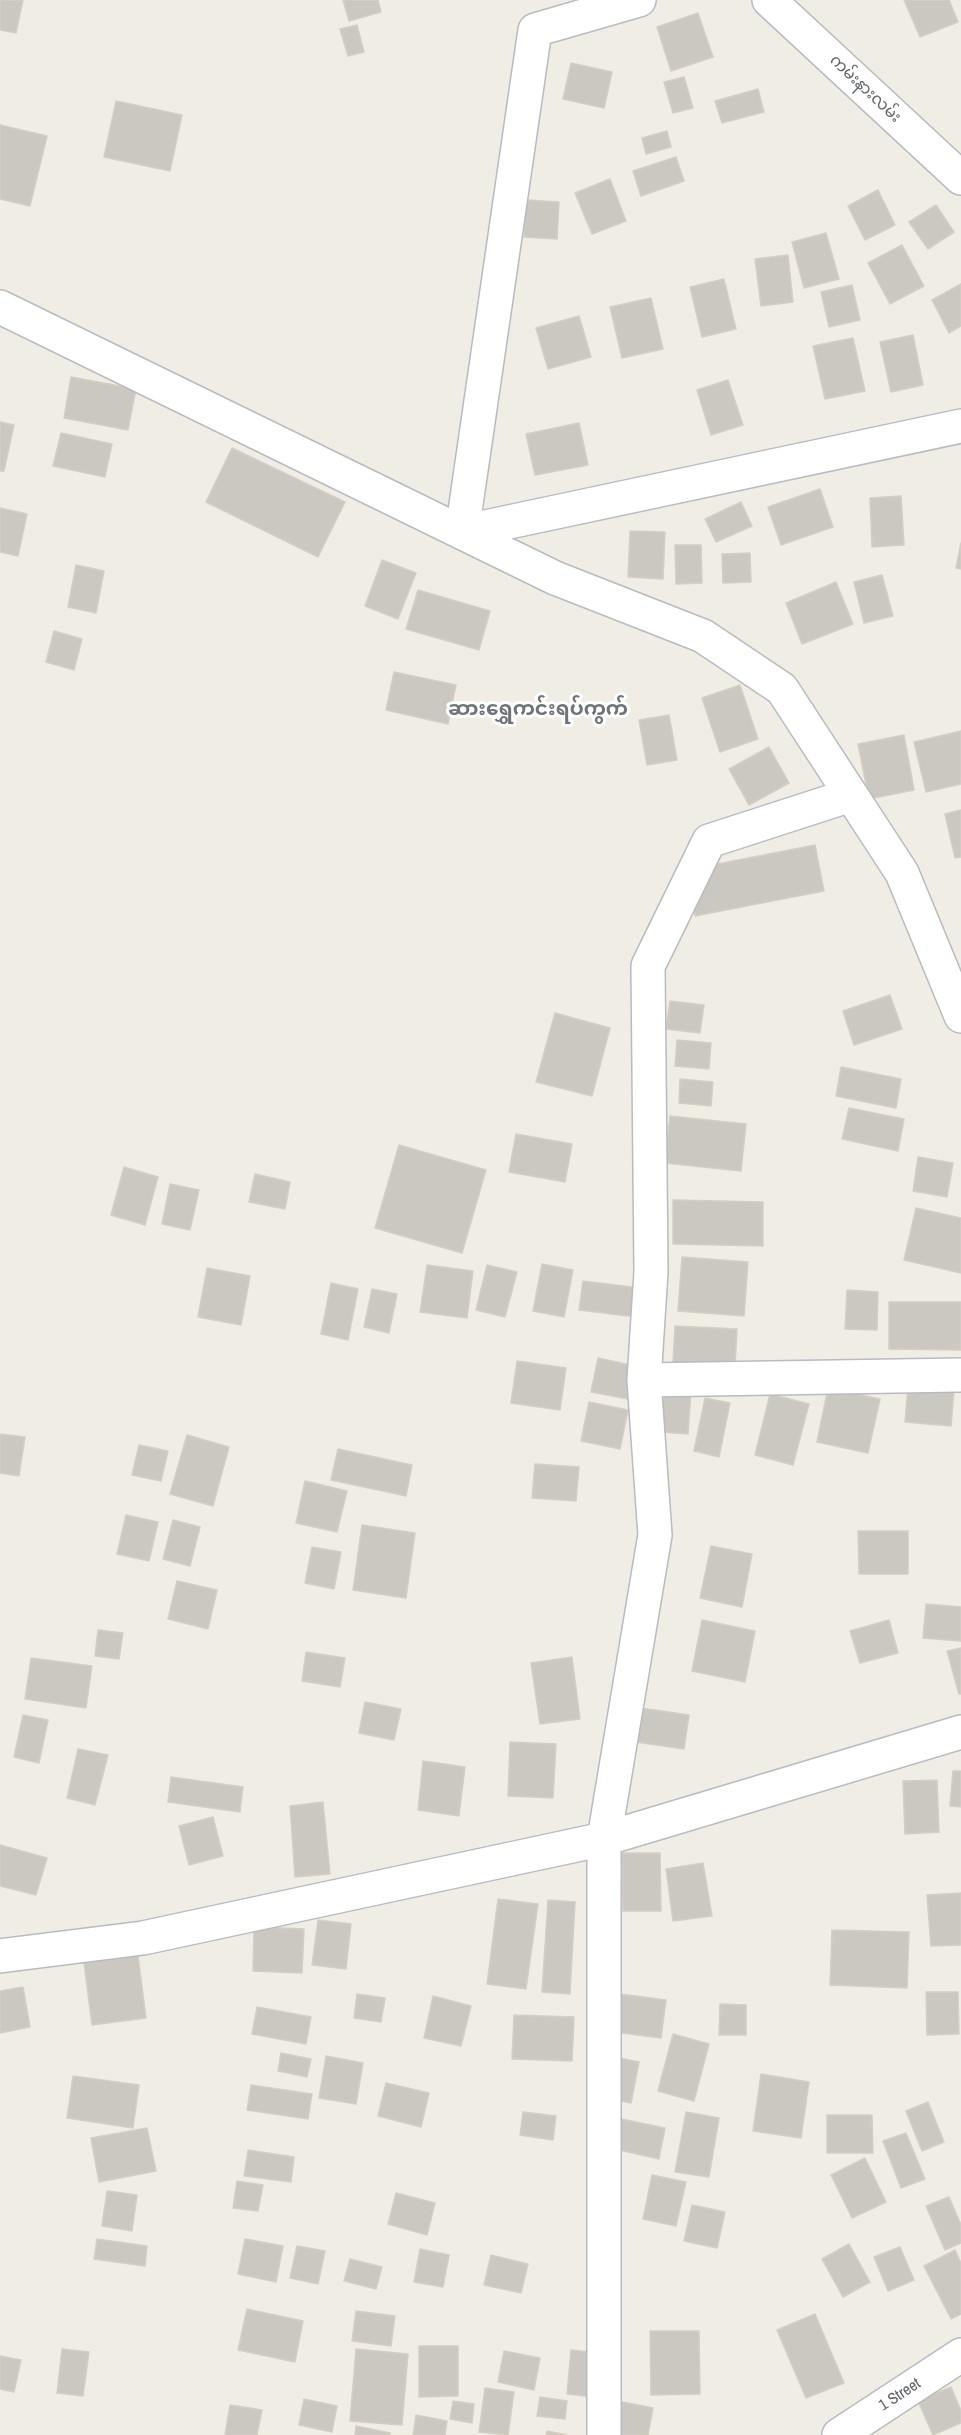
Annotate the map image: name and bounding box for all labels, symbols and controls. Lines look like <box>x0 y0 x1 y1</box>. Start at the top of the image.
street label: ကမ်းနားလမ်း <box>825 51 905 127</box>
district label: ဆားရွှေကင်းရပ်ကွက် <box>448 698 628 722</box>
street label: 1 Street <box>876 2374 924 2416</box>

